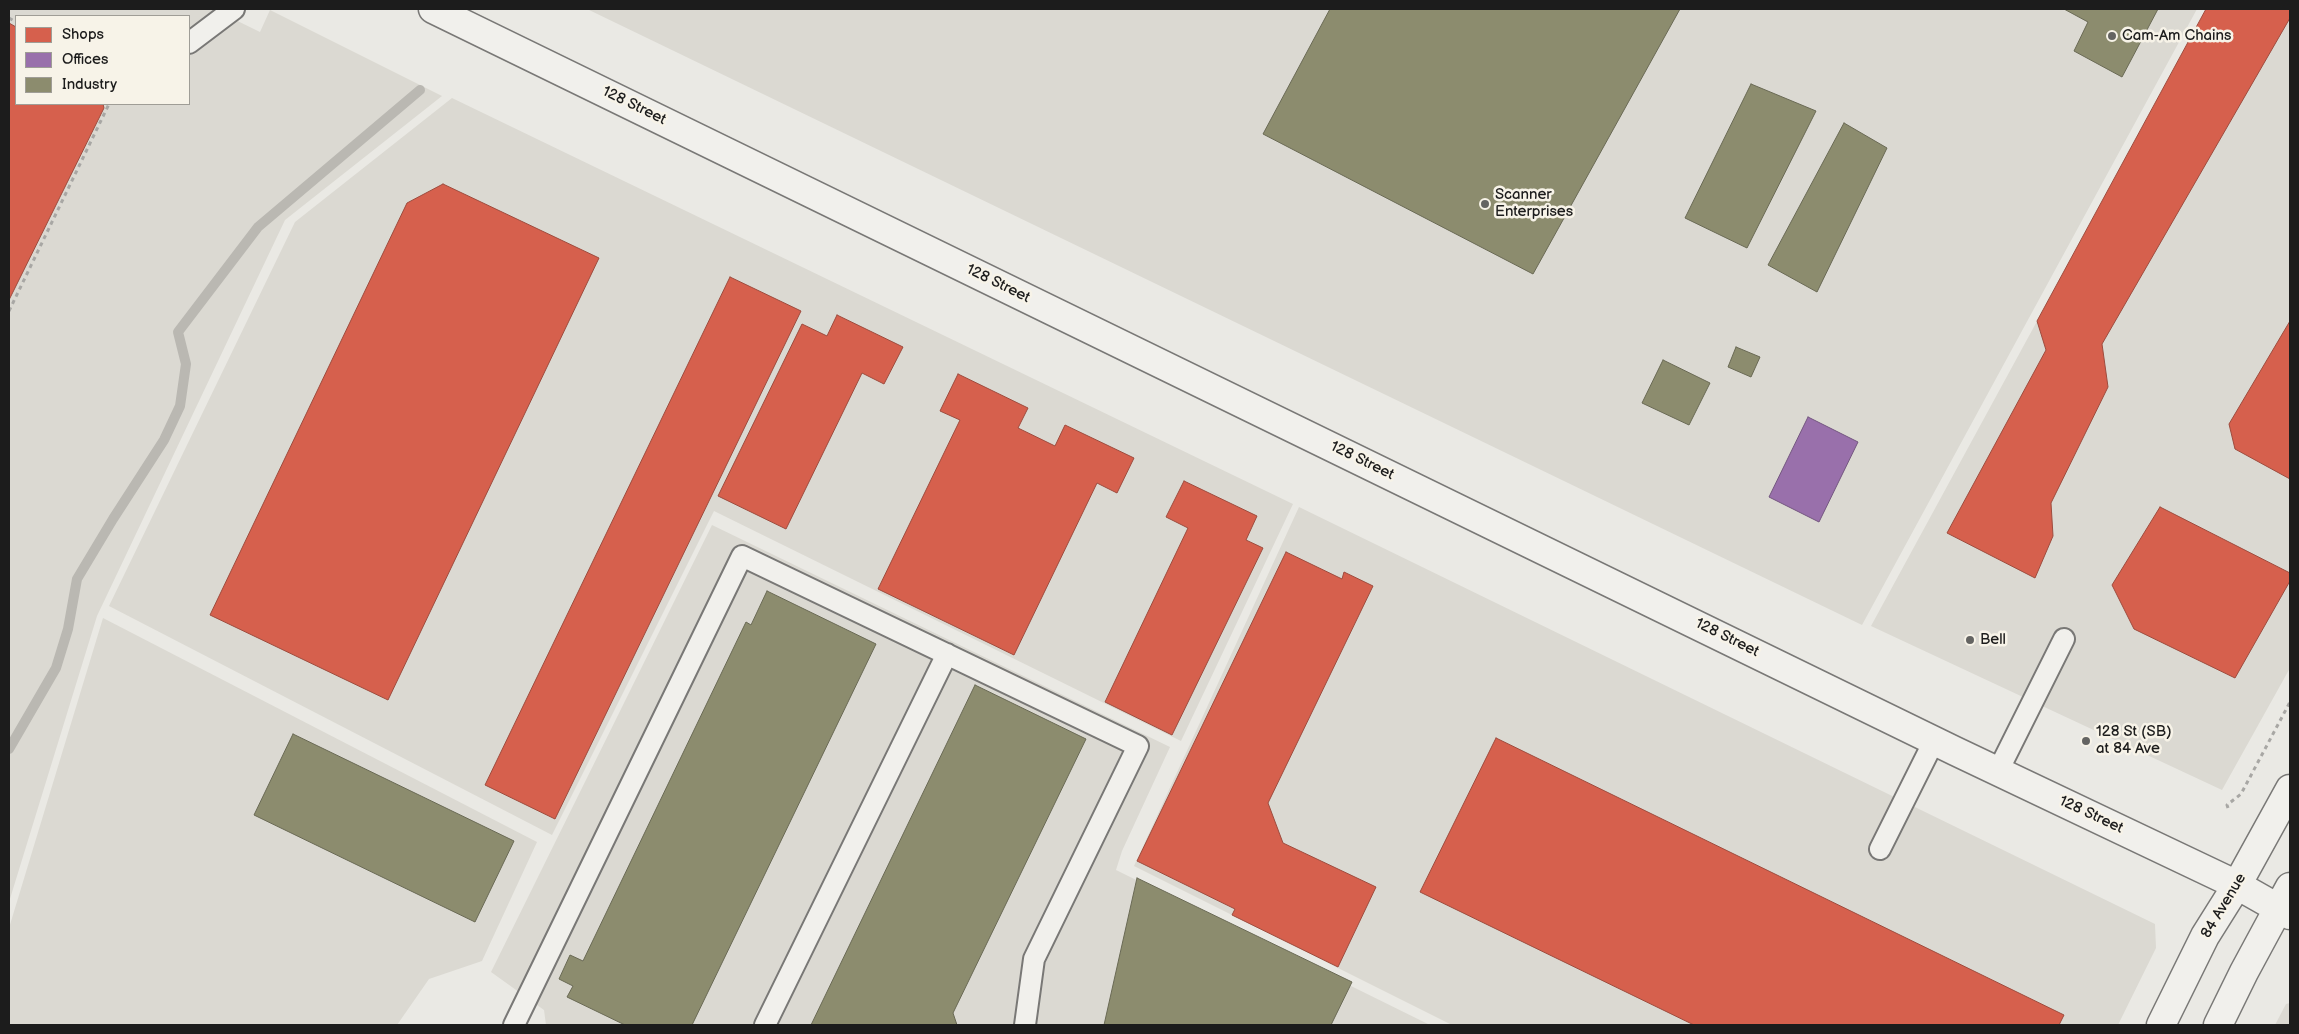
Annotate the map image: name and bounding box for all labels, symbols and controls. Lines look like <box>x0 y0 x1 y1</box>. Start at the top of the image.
legend <box>15 15 190 105</box>
text: Shops <box>62 25 104 44</box>
place label: Cam-Am Chains <box>2122 27 2231 45</box>
marker: Cam-Am Chains <box>2106 30 2118 42</box>
text: Offices <box>62 50 108 69</box>
text: Industry <box>62 75 117 94</box>
street label: 128 Street <box>599 83 669 129</box>
place label: Scanner Enterprises <box>1495 186 1573 221</box>
marker: Scanner Enterprises <box>1479 198 1491 210</box>
street label: 128 Street <box>963 261 1033 307</box>
street label: 128 Street <box>1327 438 1397 484</box>
street label: 128 Street <box>1692 615 1762 661</box>
place label: Bell <box>1980 631 2006 649</box>
marker: Bell <box>1964 634 1976 646</box>
place label: 128 St (SB) at 84 Ave <box>2096 723 2171 758</box>
marker: 128 St (SB) at 84 Ave <box>2080 735 2092 747</box>
street label: 128 Street <box>2056 792 2126 838</box>
street label: 84 Avenue <box>2198 870 2250 942</box>

